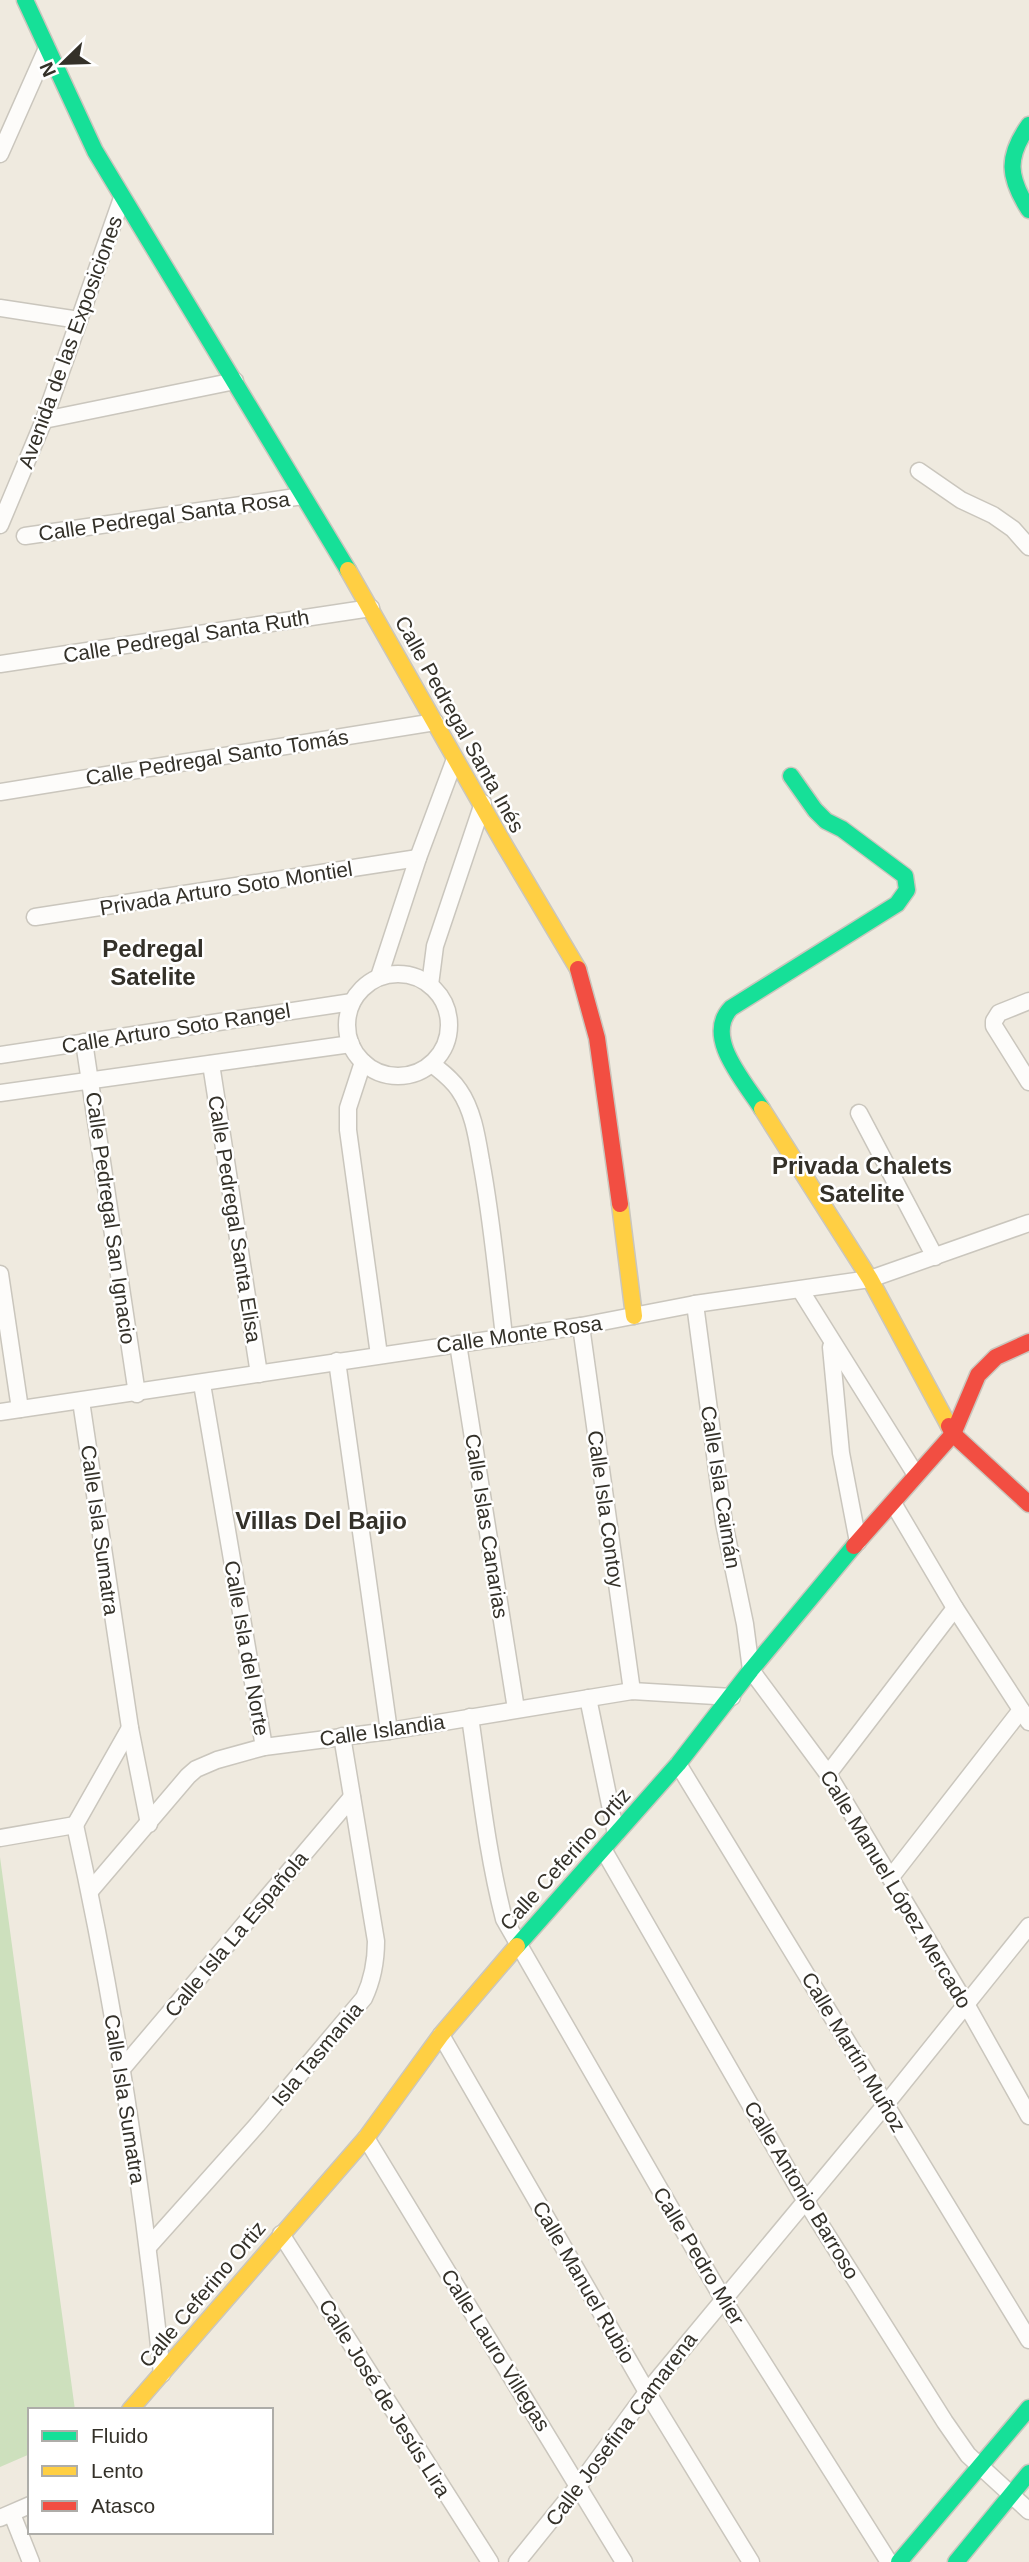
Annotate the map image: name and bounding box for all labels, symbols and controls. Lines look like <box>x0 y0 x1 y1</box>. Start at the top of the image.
north arrow <box>28 28 98 98</box>
text: N <box>35 59 60 80</box>
street label: Avenida de las Exposiciones <box>14 213 126 471</box>
street label: Calle Pedregal Santa Rosa <box>37 487 291 545</box>
street label: Calle Pedregal Santa Ruth <box>61 605 311 667</box>
street label: Calle Pedregal Santa Inés <box>391 612 529 836</box>
street label: Calle Pedregal Santo Tomás <box>84 725 350 789</box>
street label: Privada Arturo Soto Montiel <box>98 857 354 919</box>
district label: Pedregal Satelite <box>102 935 204 990</box>
street label: Calle Arturo Soto Rangel <box>60 999 292 1057</box>
street label: Calle Pedregal San Ignacio <box>82 1090 140 1346</box>
street label: Calle Pedregal Santa Elisa <box>204 1094 266 1344</box>
district label: Privada Chalets Satelite <box>772 1152 952 1207</box>
street label: Calle Monte Rosa <box>435 1311 604 1357</box>
street label: Calle Isla Caimán <box>697 1404 745 1570</box>
street label: Calle Isla Contoy <box>584 1429 629 1590</box>
street label: Calle Islas Canarias <box>461 1432 513 1620</box>
street label: Calle Isla Sumatra <box>77 1443 123 1617</box>
district label: Villas Del Bajio <box>235 1507 407 1534</box>
street label: Calle Isla del Norte <box>220 1559 274 1737</box>
street label: Calle Islandia <box>318 1710 446 1750</box>
street label: Calle Manuel López Mercado <box>816 1766 976 2012</box>
street label: Calle Ceferino Ortiz <box>495 1783 635 1935</box>
street label: Calle Isla La Española <box>160 1846 312 2021</box>
street label: Calle Martín Muñoz <box>797 1968 911 2136</box>
street label: Isla Tasmania <box>267 1997 367 2110</box>
street label: Calle Isla Sumatra <box>100 2012 150 2186</box>
street label: Calle Antonio Barroso <box>740 2097 864 2283</box>
street label: Calle Pedro Mier <box>649 2183 749 2329</box>
street label: Calle Manuel Rubio <box>528 2197 640 2367</box>
street label: Calle Ceferino Ortiz <box>134 2216 270 2372</box>
street label: Calle Lauro Villegas <box>437 2265 555 2435</box>
street label: Calle José de Jesús Lira <box>315 2295 456 2501</box>
street label: Calle Josefina Camarena <box>541 2328 701 2530</box>
legend <box>28 2408 273 2534</box>
text: Fluido <box>91 2424 148 2447</box>
text: Lento <box>91 2459 144 2482</box>
text: Atasco <box>91 2494 155 2517</box>

